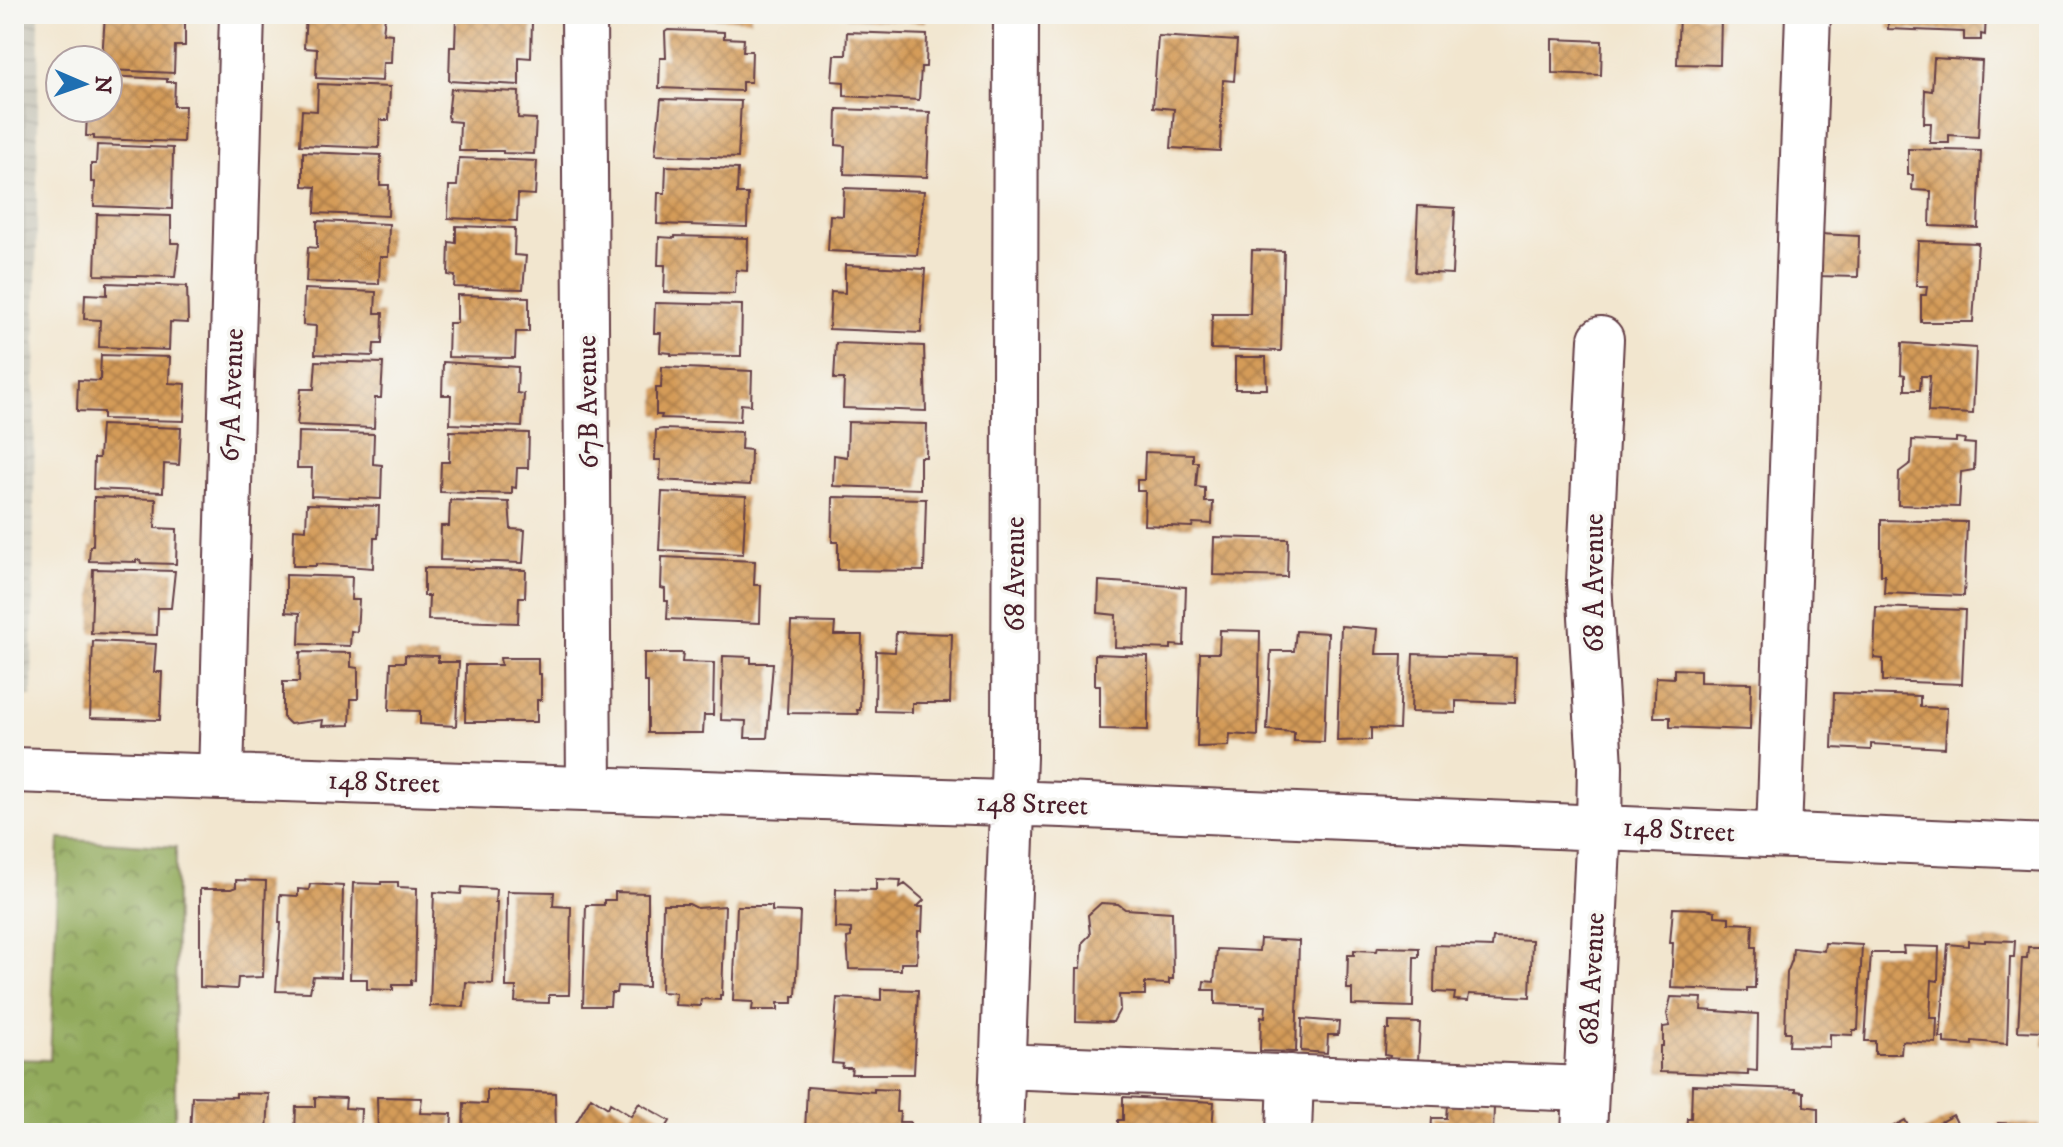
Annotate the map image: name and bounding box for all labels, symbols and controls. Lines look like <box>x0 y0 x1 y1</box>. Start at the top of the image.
north arrow <box>44 44 124 124</box>
text: N <box>89 75 116 94</box>
street label: 67A Avenue <box>212 327 252 463</box>
street label: 67B Avenue <box>569 335 607 469</box>
street label: 68 A Avenue <box>1577 513 1612 653</box>
street label: 68 Avenue <box>998 516 1033 632</box>
street label: 148 Street <box>327 763 441 801</box>
street label: 148 Street <box>975 785 1089 823</box>
street label: 148 Street <box>1622 810 1736 850</box>
street label: 68A Avenue <box>1571 912 1613 1046</box>

